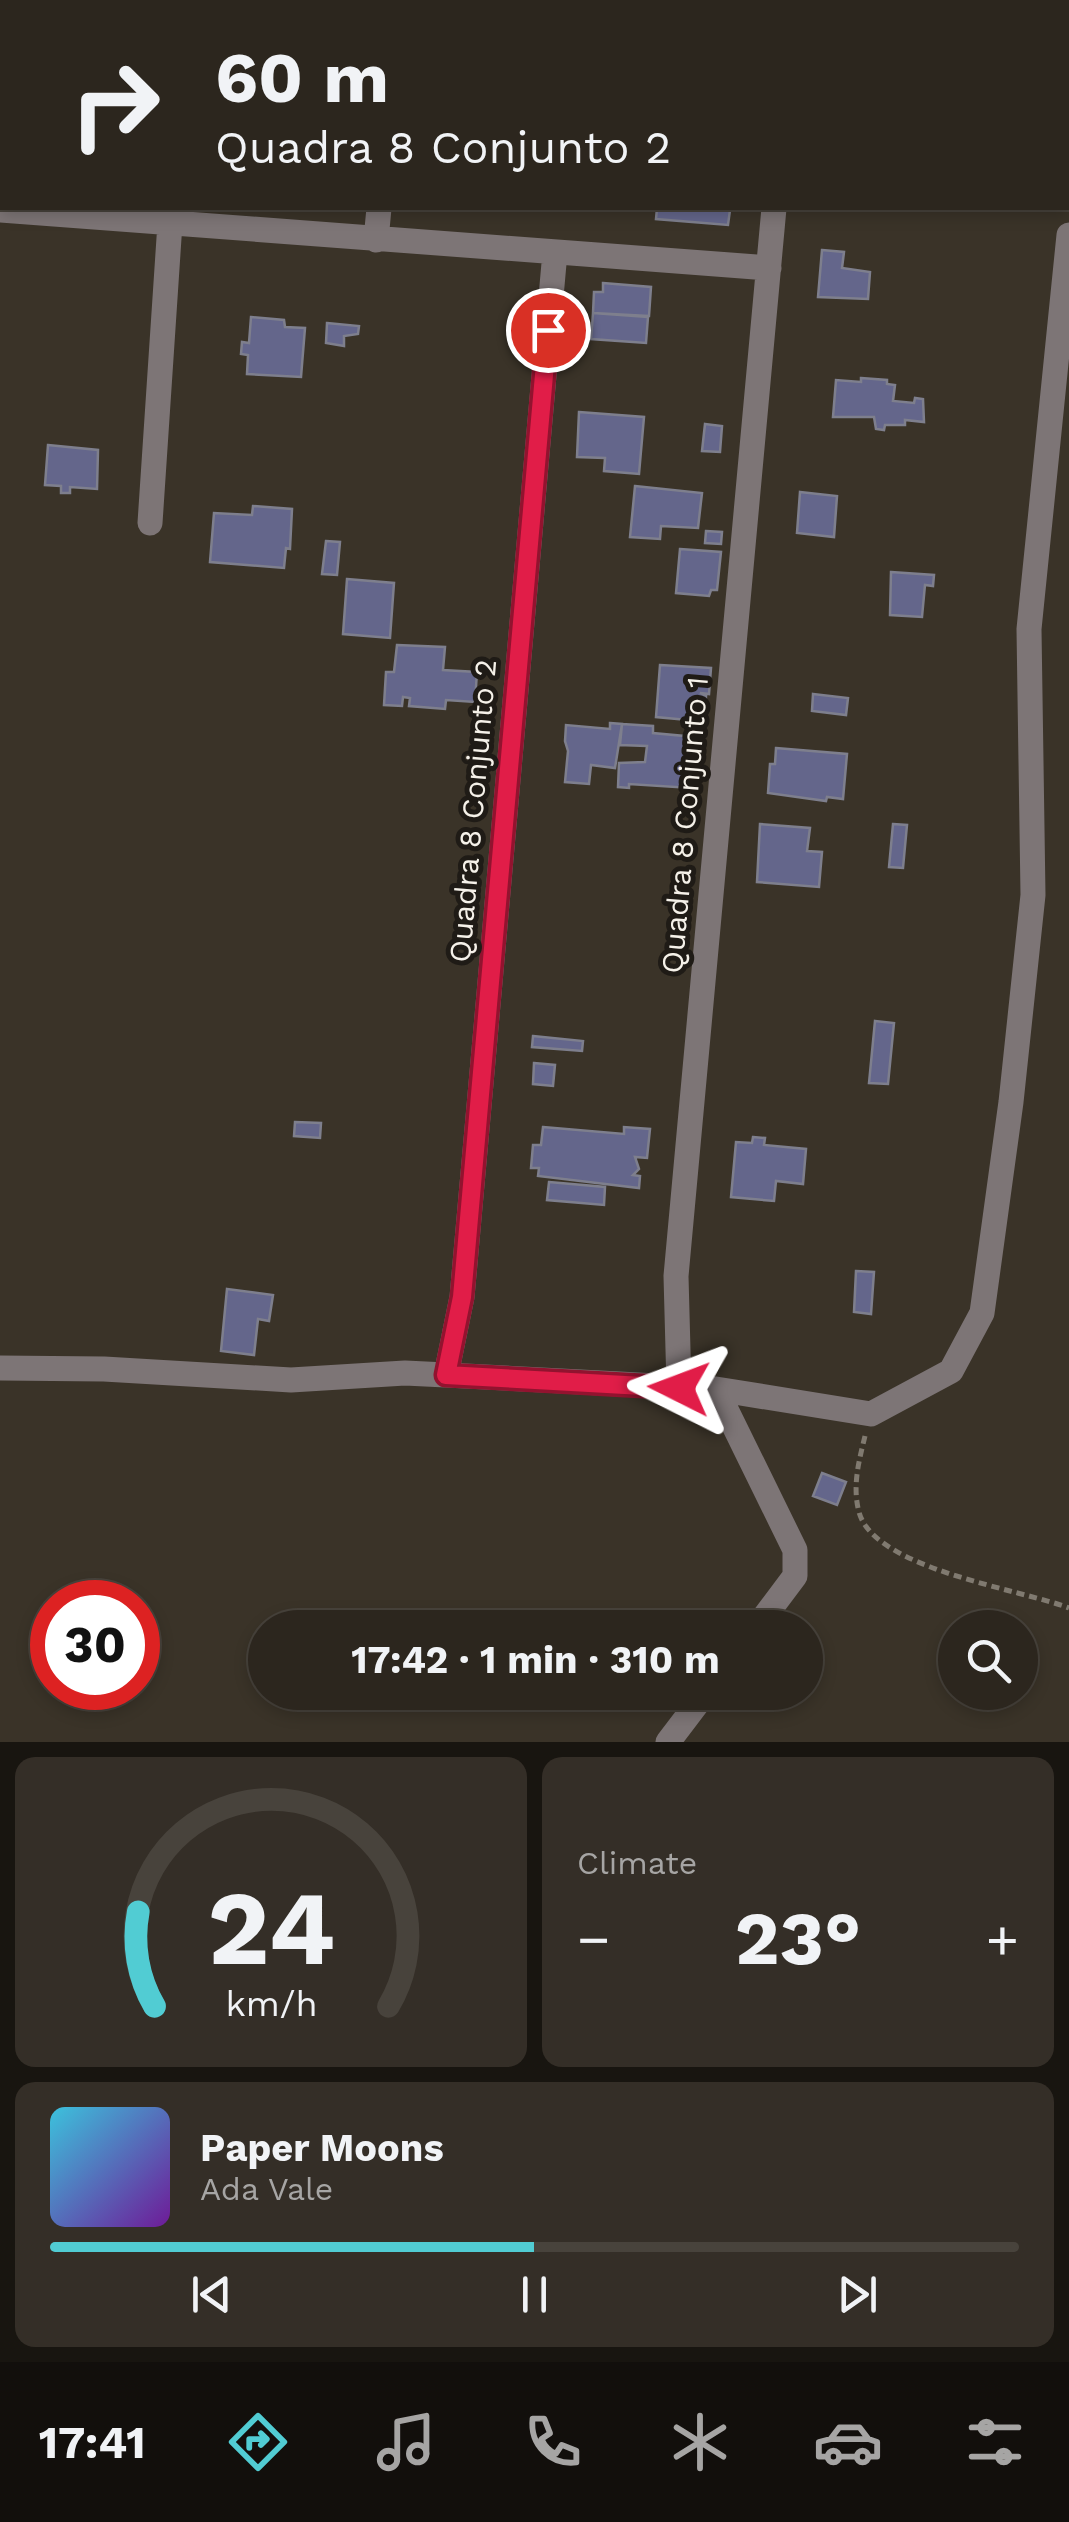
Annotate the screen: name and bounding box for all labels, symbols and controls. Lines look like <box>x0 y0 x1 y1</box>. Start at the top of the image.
text: 60 m <box>215 37 389 119</box>
icon: right <box>50 40 180 170</box>
text: Quadra 8 Conjunto 2 <box>215 121 671 174</box>
pin <box>506 288 591 373</box>
icon: arrive <box>521 303 576 358</box>
street label: Quadra 8 Conjunto 2 <box>442 658 503 964</box>
street label: Quadra 8 Conjunto 1 <box>654 675 715 975</box>
position arrow <box>627 1336 731 1440</box>
speed limit sign: 30 <box>30 1580 160 1710</box>
map controls <box>938 1610 1038 1710</box>
button: search <box>938 1610 1038 1710</box>
text: 17:42 · 1 min · 310 m <box>351 1638 720 1682</box>
text: Climate <box>577 1844 697 1882</box>
text: 24 <box>207 1867 335 1989</box>
text: 23° <box>735 1894 861 1982</box>
text: − <box>577 1907 610 1971</box>
text: + <box>986 1907 1019 1971</box>
text: km/h <box>225 1983 317 2025</box>
text: Paper Moons <box>200 2126 444 2170</box>
text: Ada Vale <box>200 2170 333 2208</box>
icon: previous <box>184 2267 239 2322</box>
icon: pause <box>507 2267 562 2322</box>
icon: next <box>830 2267 885 2322</box>
icon: directions <box>223 2407 293 2477</box>
icon: music <box>371 2407 441 2477</box>
icon: phone <box>518 2407 588 2477</box>
icon: climate <box>665 2407 735 2477</box>
icon: car <box>813 2407 883 2477</box>
icon: filters <box>960 2407 1030 2477</box>
text: 17:41 <box>39 2416 146 2469</box>

